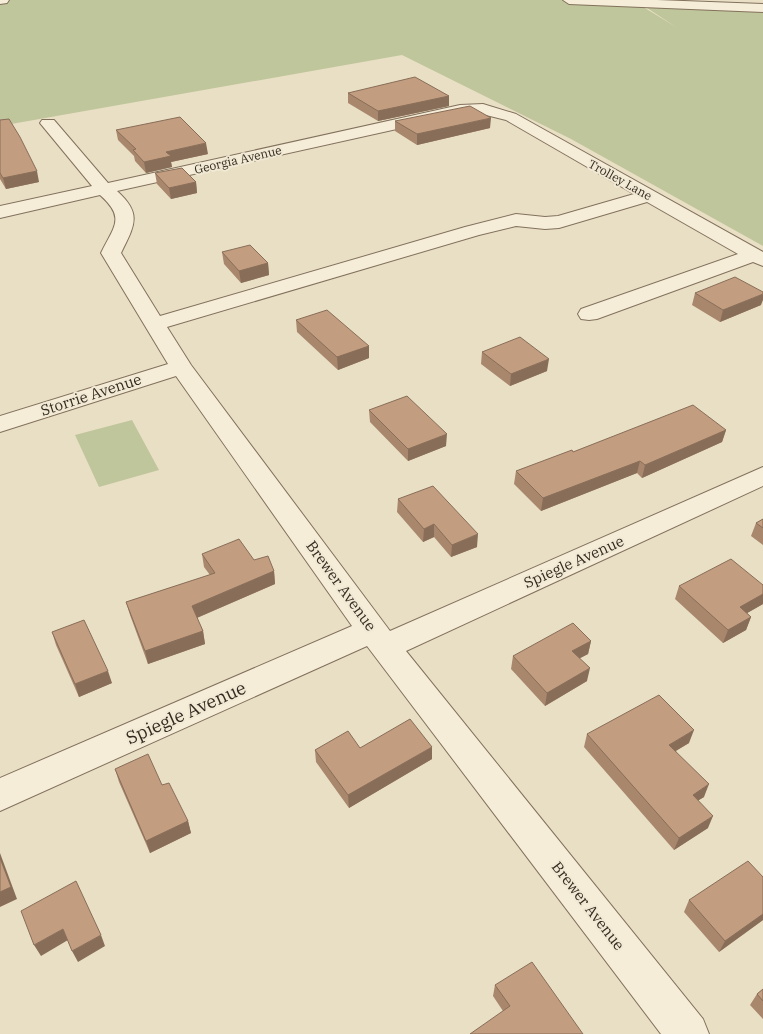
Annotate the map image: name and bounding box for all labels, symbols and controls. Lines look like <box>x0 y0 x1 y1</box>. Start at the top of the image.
street label: Georgia Avenue <box>193 142 283 177</box>
street label: Trolley Lane <box>586 156 655 203</box>
street label: Storrie Avenue <box>38 369 144 420</box>
street label: Spiegle Avenue <box>521 531 627 592</box>
street label: Brewer Avenue <box>302 537 381 635</box>
street label: Spiegle Avenue <box>122 676 249 749</box>
street label: Brewer Avenue <box>548 858 629 954</box>

